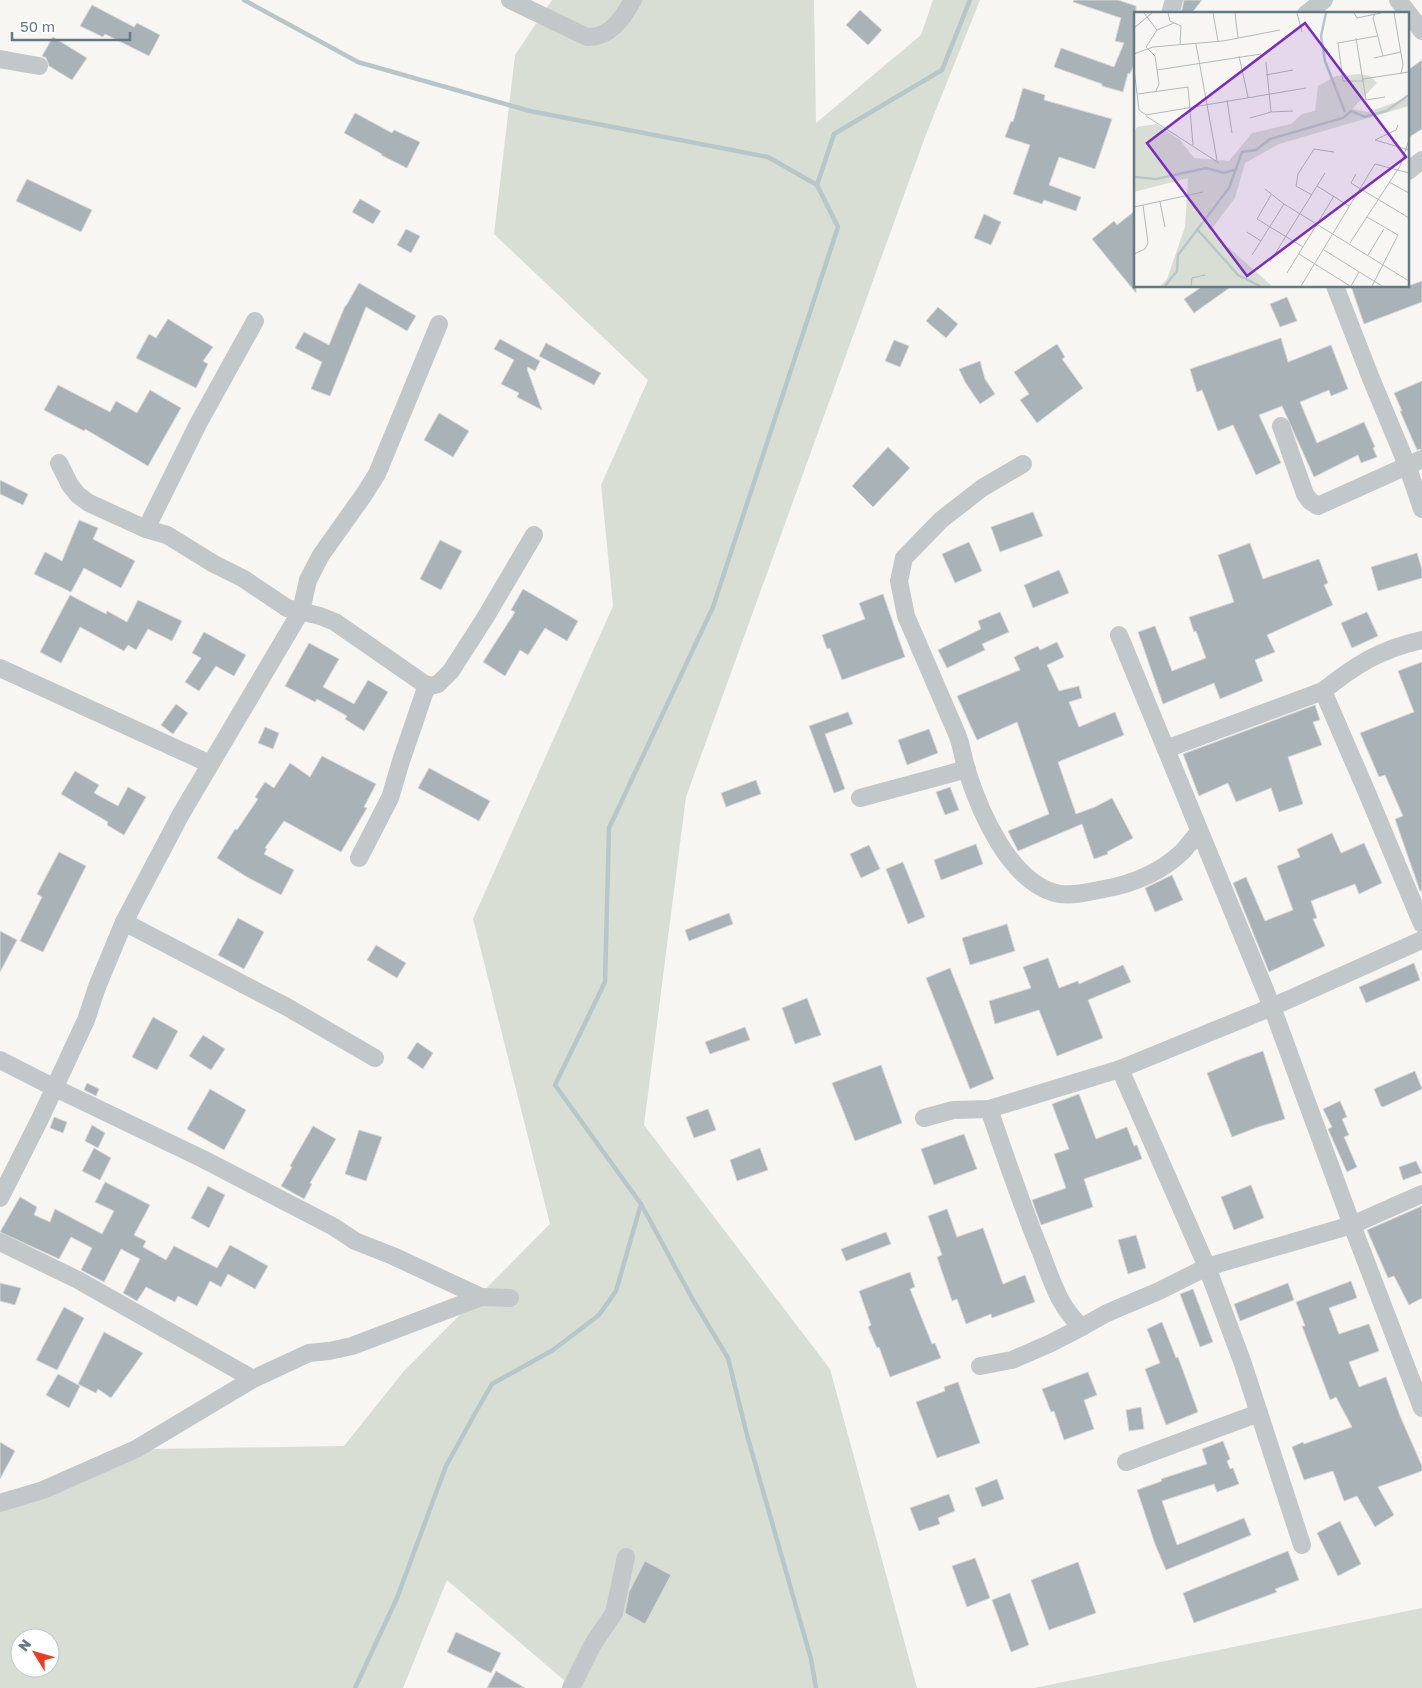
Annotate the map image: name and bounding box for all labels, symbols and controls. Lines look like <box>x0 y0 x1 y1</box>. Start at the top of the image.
scale bar <box>12 10 130 42</box>
inset map <box>1134 12 1410 288</box>
text: 50 m <box>20 17 55 35</box>
north arrow <box>10 1628 60 1678</box>
text: N <box>14 1636 34 1654</box>

